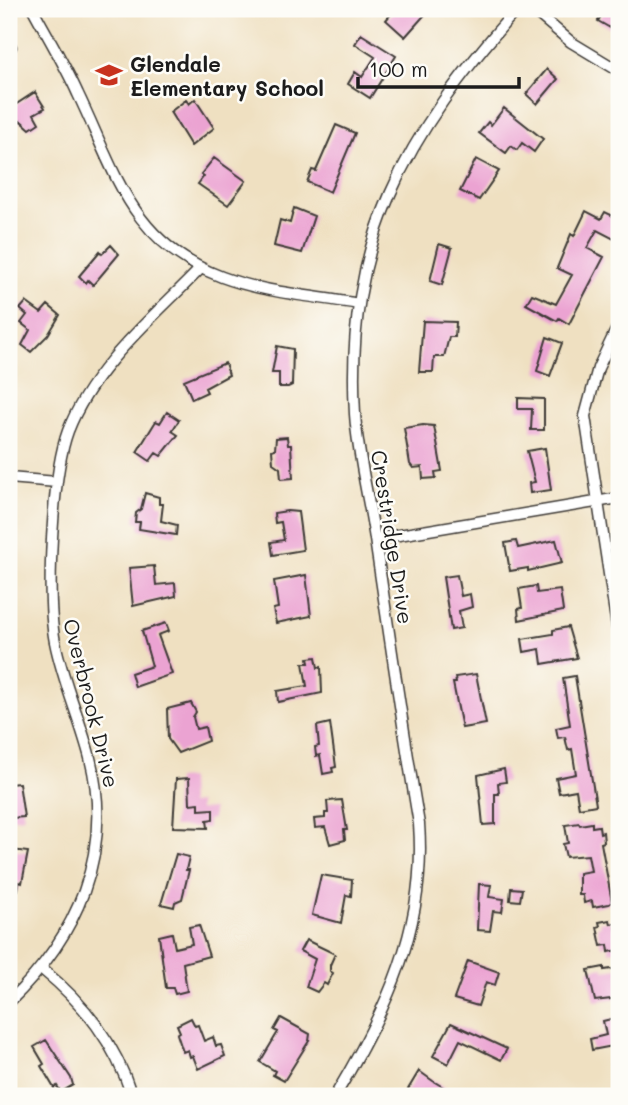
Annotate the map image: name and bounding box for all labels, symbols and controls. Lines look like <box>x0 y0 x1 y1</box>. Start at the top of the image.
scale bar <box>358 46 520 90</box>
place label: Glendale Elementary School <box>130 50 324 102</box>
text: 100 m <box>369 55 428 82</box>
school or university icon: Glendale Elementary School <box>94 60 124 90</box>
street label: Crestridge Drive <box>366 448 420 626</box>
street label: Overbrook Drive <box>58 616 126 790</box>

